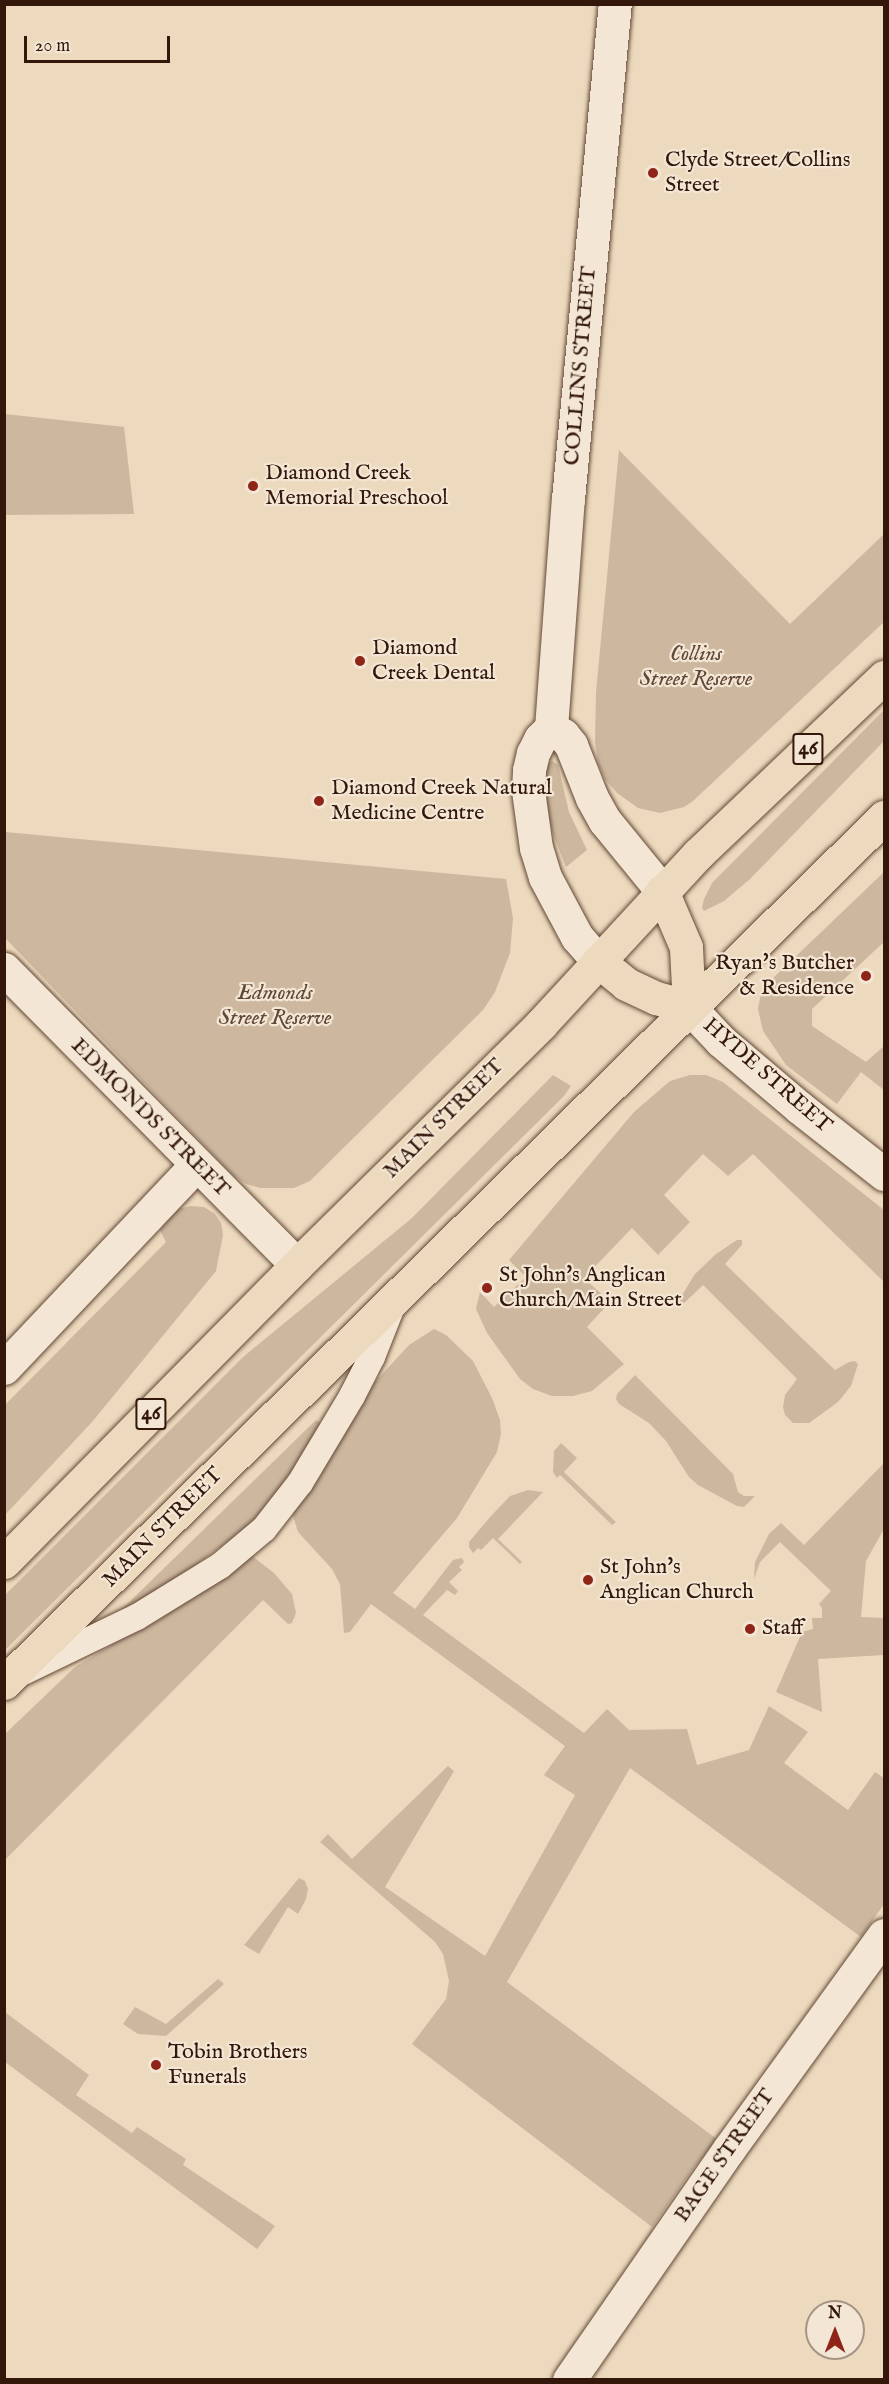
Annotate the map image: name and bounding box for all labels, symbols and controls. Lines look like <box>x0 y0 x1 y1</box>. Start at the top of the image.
scale bar <box>27 24 172 62</box>
text: 20 m <box>35 35 70 58</box>
place label: Clyde Street/Collins Street <box>665 147 851 198</box>
marker: Clyde Street/Collins Street <box>646 166 660 180</box>
street label: COLLINS STREET <box>559 265 603 467</box>
place label: Diamond Creek Memorial Preschool <box>265 460 448 512</box>
marker: Diamond Creek Memorial Preschool <box>246 479 260 493</box>
place label: Diamond Creek Dental <box>372 635 495 686</box>
park label: Collins Street Reserve <box>640 641 752 692</box>
marker: Diamond Creek Dental <box>353 654 367 668</box>
road number: 46 <box>792 731 824 767</box>
place label: Diamond Creek Natural Medicine Centre <box>331 775 552 826</box>
marker: Diamond Creek Natural Medicine Centre <box>312 794 326 808</box>
place label: Ryan's Butcher & Residence <box>715 950 854 1002</box>
marker: Ryan's Butcher & Residence <box>859 969 873 983</box>
park label: Edmonds Street Reserve <box>219 980 331 1032</box>
street label: HYDE STREET <box>697 1013 837 1139</box>
street label: EDMONDS STREET <box>65 1033 235 1203</box>
street label: MAIN STREET <box>378 1053 510 1185</box>
place label: St John's Anglican Church/Main Street <box>499 1262 682 1314</box>
marker: St John's Anglican Church/Main Street <box>480 1281 494 1295</box>
road number: 46 <box>134 1396 168 1432</box>
street label: MAIN STREET <box>97 1462 229 1594</box>
place label: St John's Anglican Church <box>600 1554 754 1606</box>
marker: St John's Anglican Church <box>581 1573 595 1587</box>
place label: Staff <box>762 1616 803 1642</box>
marker: Staff <box>743 1622 757 1636</box>
place label: Tobin Brothers Funerals <box>168 2039 308 2090</box>
marker: Tobin Brothers Funerals <box>149 2058 163 2072</box>
street label: BAGE STREET <box>669 2084 781 2228</box>
north arrow <box>805 2300 865 2360</box>
text: N <box>828 2304 842 2324</box>

